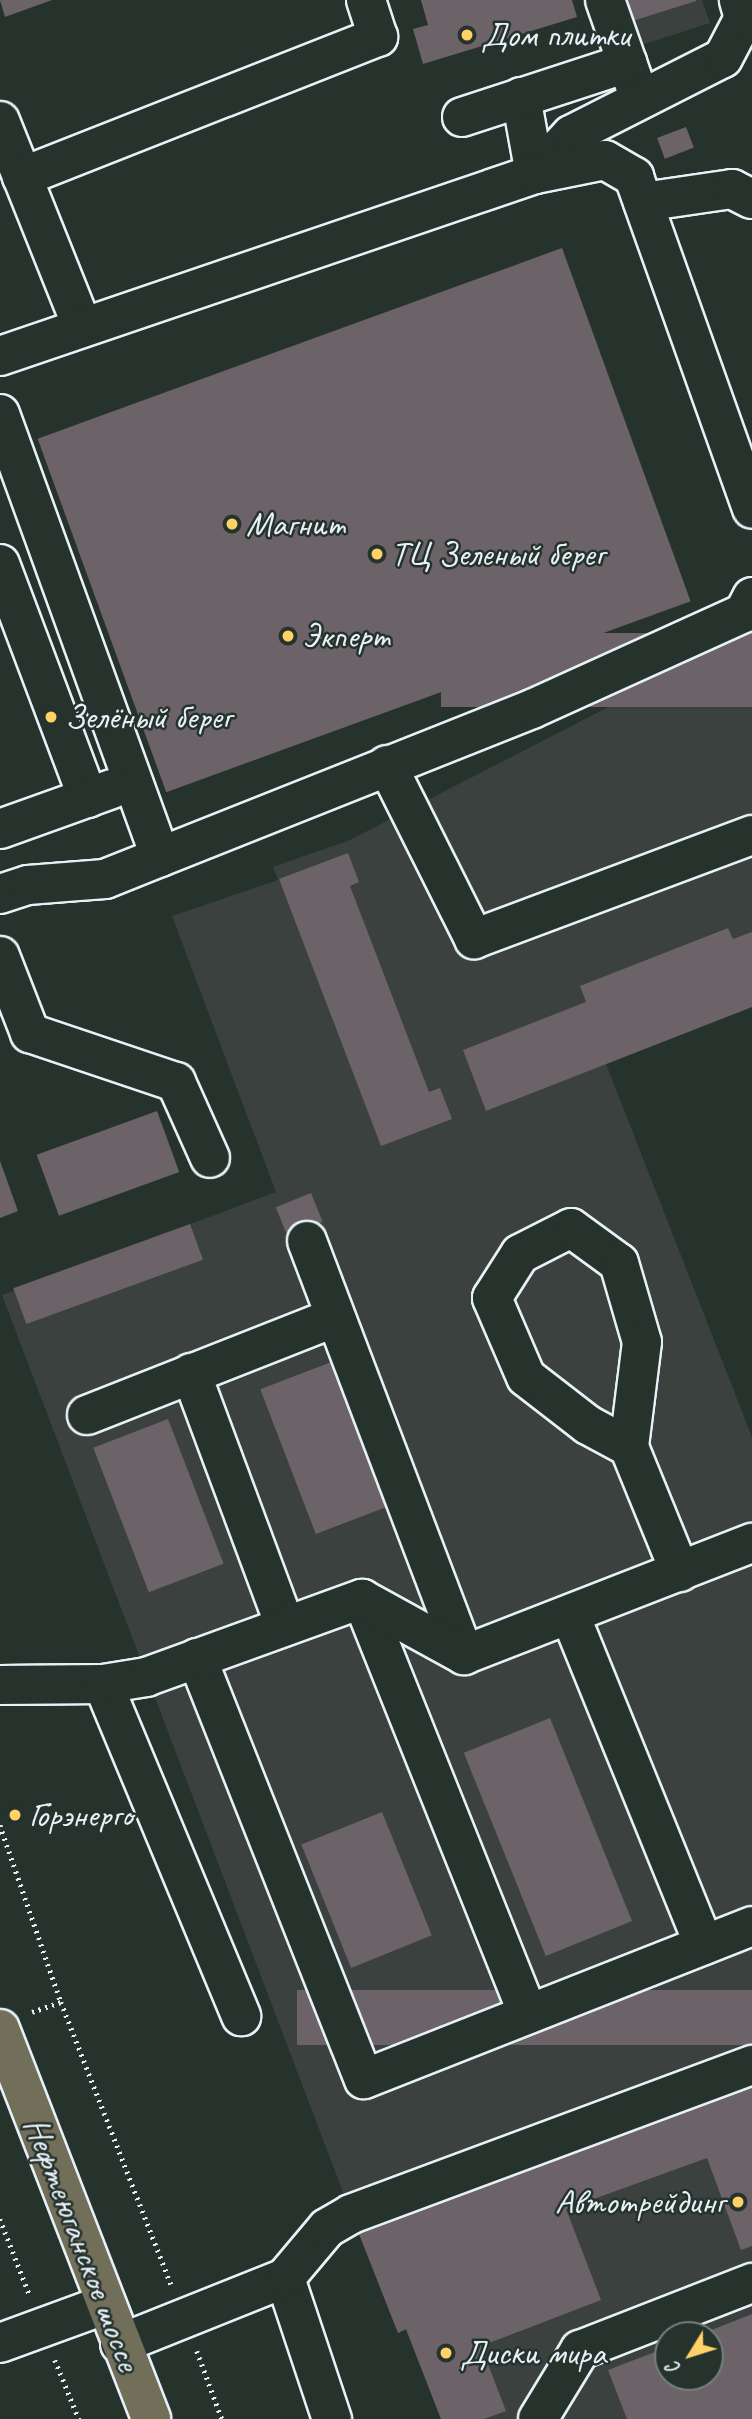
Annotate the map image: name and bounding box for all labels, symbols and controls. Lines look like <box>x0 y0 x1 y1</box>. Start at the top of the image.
place label: Дом плитки <box>481 14 630 56</box>
marker: Дом плитки <box>459 27 475 43</box>
place label: Магнит <box>246 503 345 545</box>
marker: Магнит <box>224 516 240 532</box>
place label: ТЦ Зеленый берег <box>391 533 604 575</box>
marker: ТЦ Зеленый берег <box>369 546 385 562</box>
place label: Экперт <box>302 615 389 657</box>
marker: Экперт <box>280 628 296 644</box>
place label: Зелёный берег <box>65 696 231 738</box>
marker: Зелёный берег <box>43 709 59 725</box>
place label: Горэнерго <box>29 1794 133 1836</box>
marker: Горэнерго <box>7 1807 23 1823</box>
street label: Нефтеюганское шоссе <box>14 2111 150 2377</box>
place label: Автотрейдинг <box>555 2181 724 2223</box>
marker: Автотрейдинг <box>730 2194 746 2210</box>
north arrow <box>654 2321 724 2391</box>
place label: Диски мира <box>460 2332 604 2374</box>
marker: Диски мира <box>438 2345 454 2361</box>
text: С <box>662 2357 686 2379</box>

